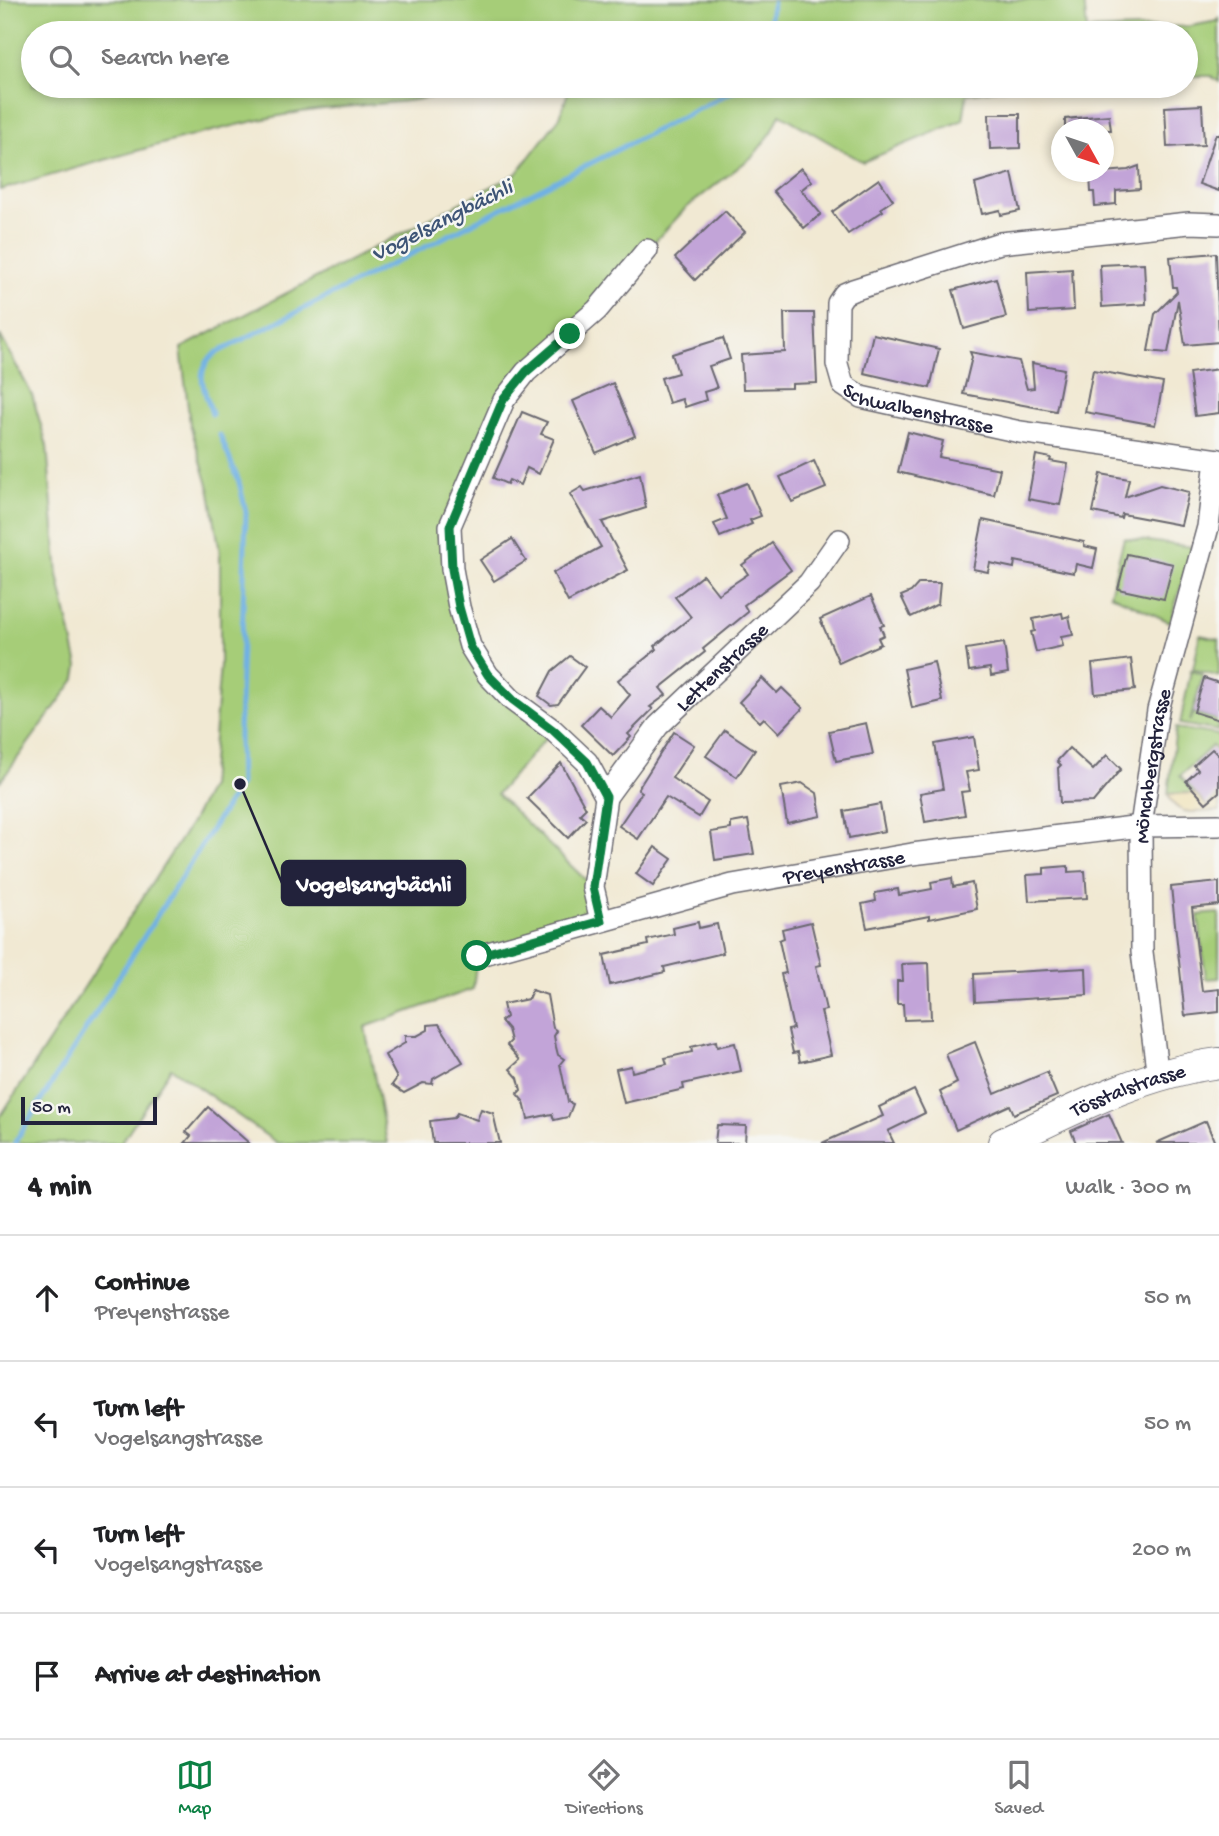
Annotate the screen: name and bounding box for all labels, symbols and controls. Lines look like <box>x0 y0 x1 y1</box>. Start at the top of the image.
search box <box>21 21 1198 98</box>
icon: search <box>45 41 83 79</box>
text: Search here <box>101 44 229 75</box>
north arrow <box>1051 119 1114 182</box>
water label: Vogelsangbächli <box>367 174 521 269</box>
route end <box>554 318 585 349</box>
street label: Schwalbenstrasse <box>837 379 997 442</box>
street label: Lettenstrasse <box>672 618 776 718</box>
street label: Mönchbergstrasse <box>1132 685 1180 844</box>
street label: Preyenstrasse <box>781 846 908 892</box>
callout: Vogelsangbächli <box>282 861 465 905</box>
text: Vogelsangbächli <box>295 873 452 900</box>
route start <box>461 940 492 971</box>
street label: Tösstalstrasse <box>1066 1060 1190 1125</box>
scale bar <box>21 1094 158 1126</box>
text: 50 m <box>32 1097 71 1120</box>
text: 4 min <box>28 1171 91 1206</box>
text: Walk · 300 m <box>1065 1175 1191 1202</box>
text: Continue <box>95 1269 189 1300</box>
icon: ahead <box>28 1279 66 1317</box>
text: 50 m <box>1144 1285 1191 1312</box>
text: Preyenstrasse <box>95 1300 229 1327</box>
text: Turn left <box>95 1395 183 1426</box>
icon: left <box>28 1405 66 1443</box>
text: 50 m <box>1144 1411 1191 1438</box>
text: Vogelsangstrasse <box>95 1426 263 1453</box>
text: Turn left <box>95 1521 183 1552</box>
icon: left <box>28 1531 66 1569</box>
text: 200 m <box>1132 1537 1191 1564</box>
text: Vogelsangstrasse <box>95 1552 263 1579</box>
icon: arrive <box>28 1657 66 1695</box>
text: Arrive at destination <box>95 1661 320 1692</box>
tab: Map <box>176 1756 214 1821</box>
tab: Directions <box>566 1756 643 1821</box>
tab: Saved <box>994 1756 1043 1821</box>

